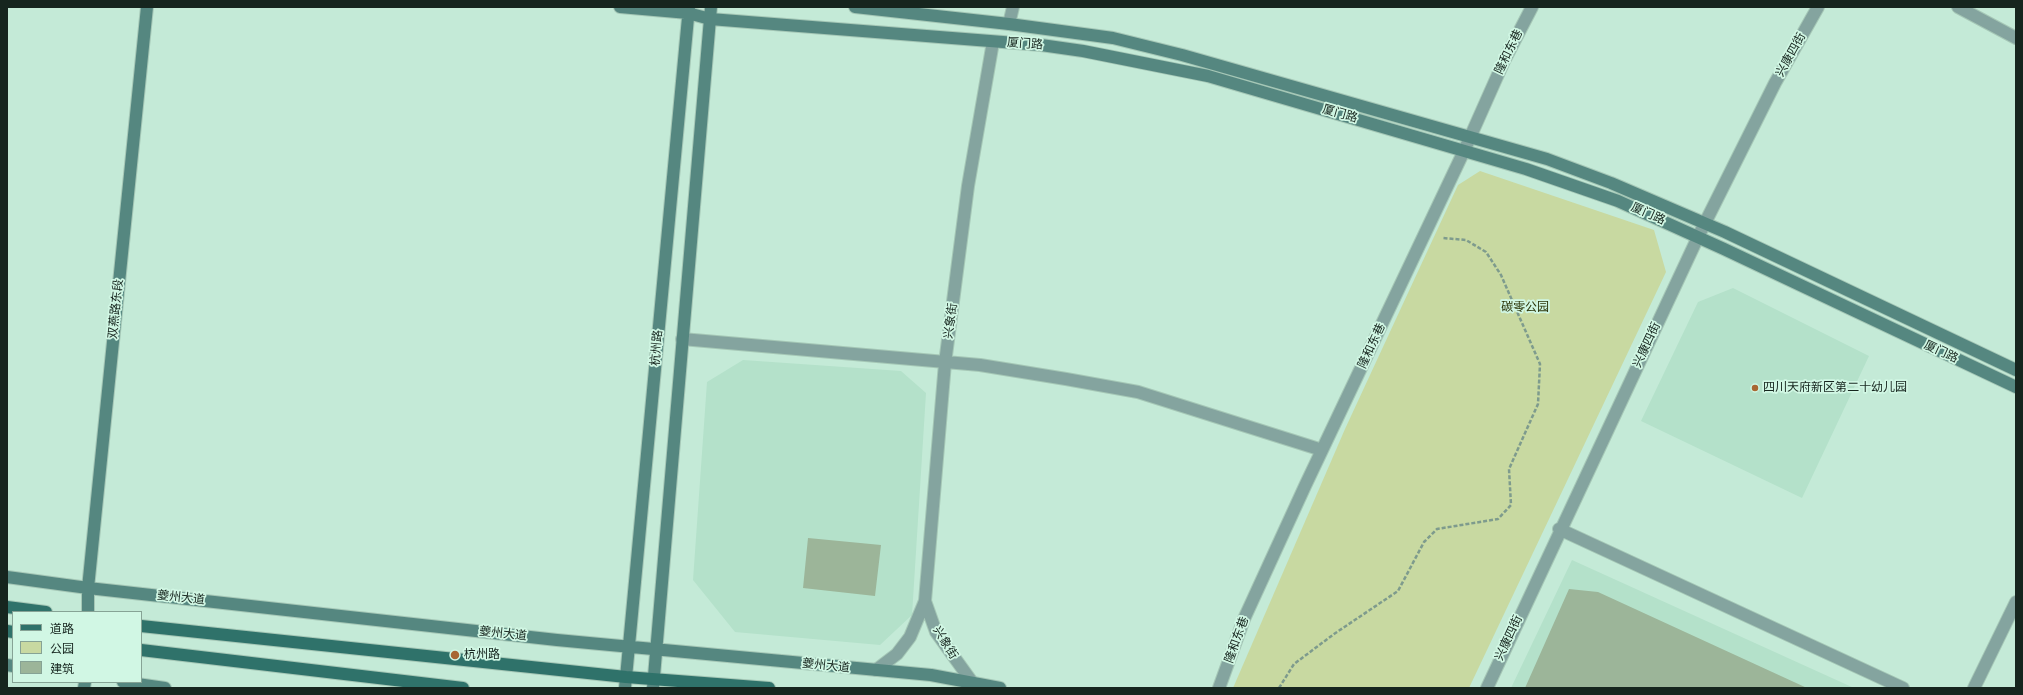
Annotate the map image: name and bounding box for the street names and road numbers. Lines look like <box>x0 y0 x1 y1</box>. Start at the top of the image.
street label: 隆和东巷 <box>1492 27 1526 77</box>
street label: 兴康四街 <box>1773 31 1809 79</box>
street label: 厦门路 <box>1007 36 1043 52</box>
street label: 厦门路 <box>1321 102 1359 126</box>
street label: 厦门路 <box>1629 200 1667 228</box>
street label: 双燕路东段 <box>106 278 126 340</box>
street label: 兴象街 <box>941 302 961 340</box>
street label: 兴康四街 <box>1630 320 1664 370</box>
street label: 隆和东巷 <box>1355 321 1389 371</box>
street label: 杭州路 <box>648 329 666 367</box>
street label: 厦门路 <box>1922 338 1960 366</box>
street label: 夔州大道 <box>156 588 206 608</box>
street label: 兴康四街 <box>1492 613 1526 663</box>
street label: 隆和东巷 <box>1222 615 1252 665</box>
street label: 夔州大道 <box>478 624 528 644</box>
street label: 兴象街 <box>929 624 961 662</box>
street label: 夔州大道 <box>801 656 851 676</box>

